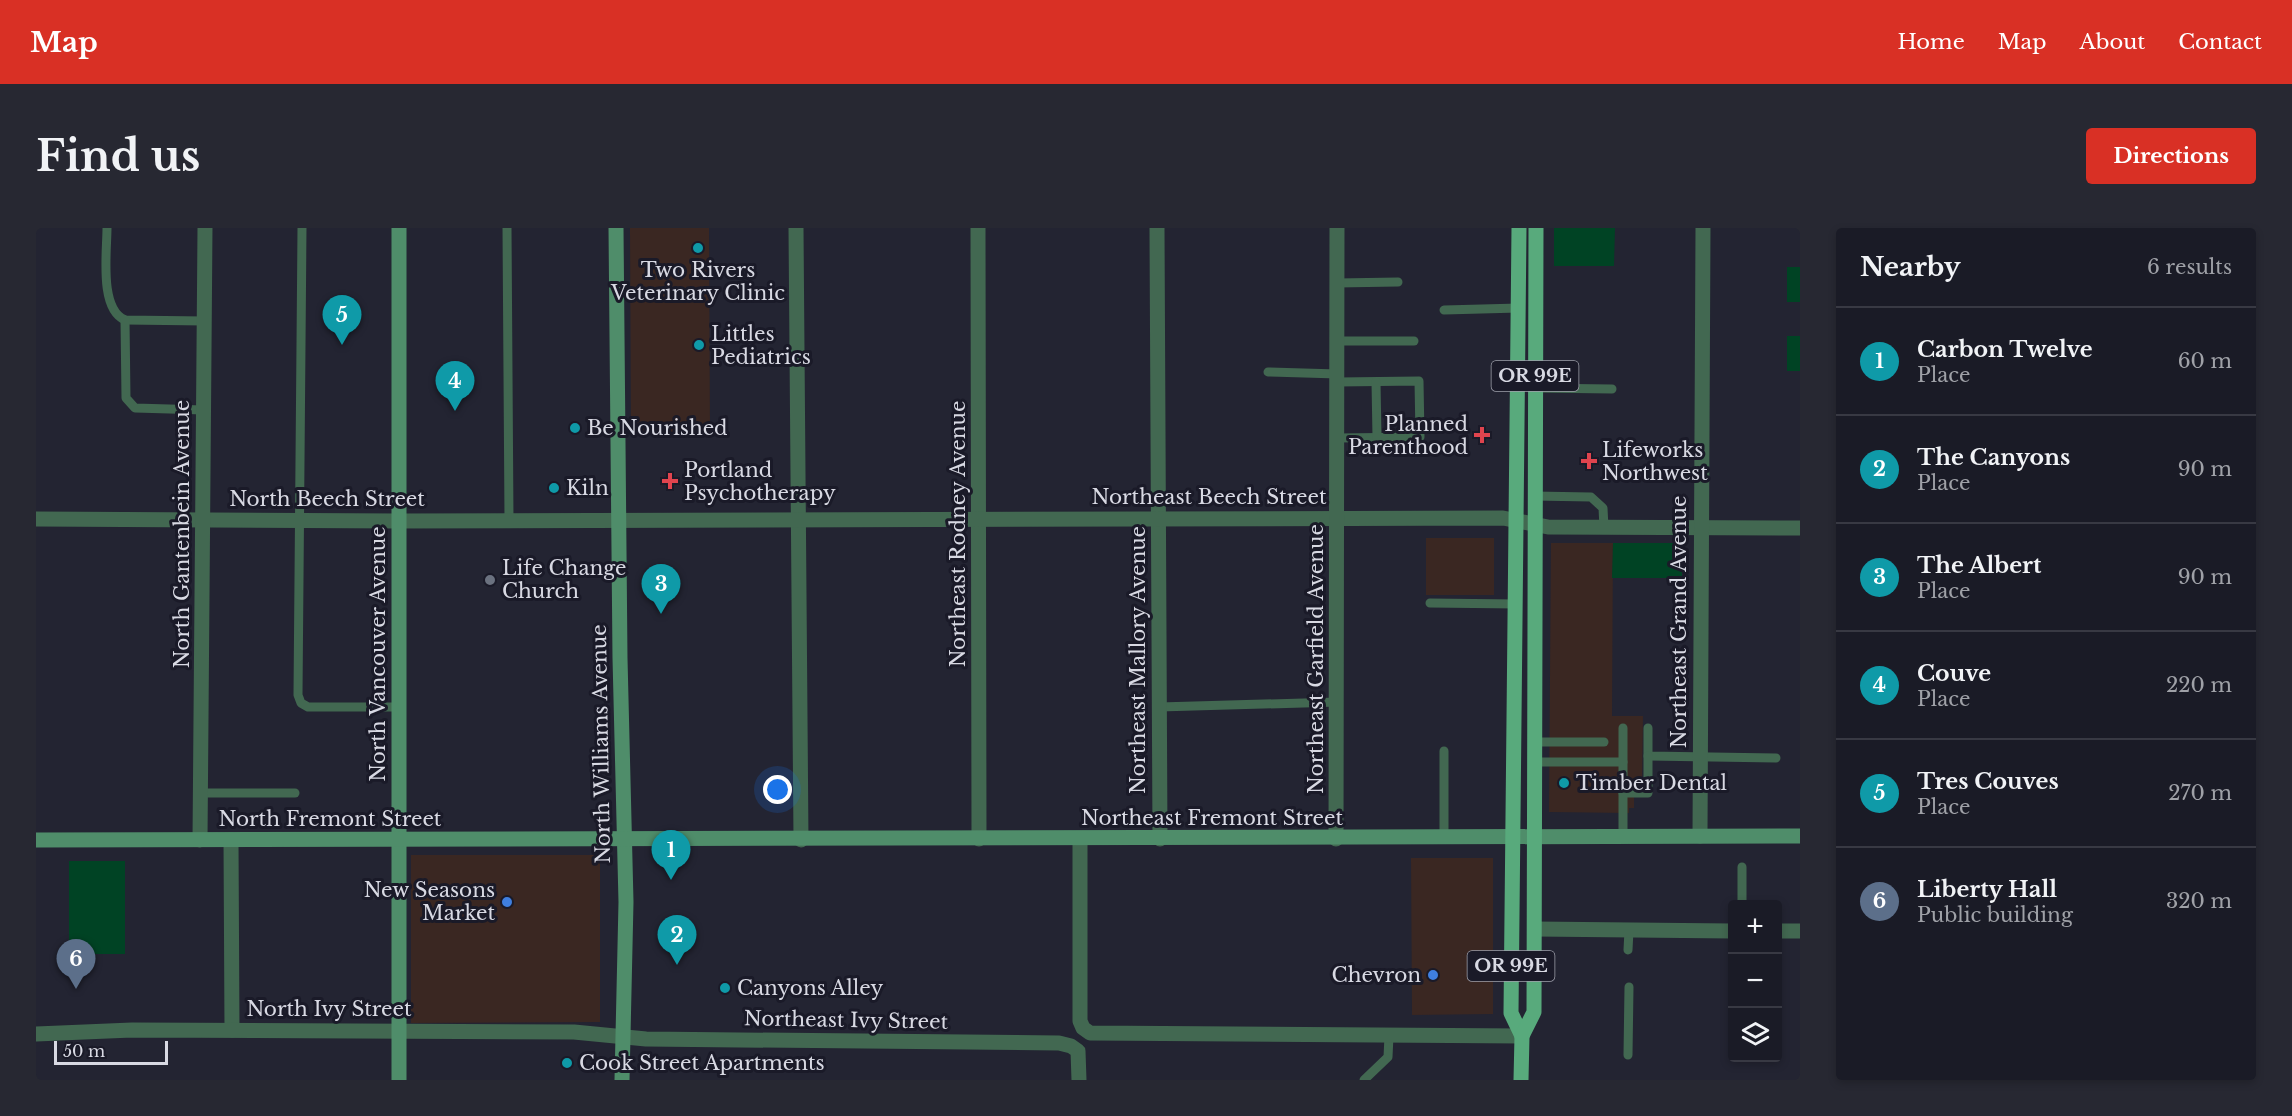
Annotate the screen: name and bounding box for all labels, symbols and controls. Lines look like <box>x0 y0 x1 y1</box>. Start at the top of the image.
text: Map <box>30 25 98 60</box>
text: Home <box>1898 29 1965 55</box>
text: Map <box>1998 29 2046 55</box>
text: About <box>2079 29 2145 55</box>
text: Contact <box>2178 29 2262 55</box>
button: Directions <box>2086 128 2256 184</box>
text: Find us <box>36 130 200 182</box>
marker: Two Rivers Veterinary Clinic <box>691 241 705 255</box>
text: Nearby <box>1860 251 1961 283</box>
text: 6 results <box>2147 255 2232 279</box>
place label: Two Rivers Veterinary Clinic <box>610 258 785 305</box>
pin: 5 <box>322 296 362 345</box>
place label: Littles Pediatrics <box>711 322 811 369</box>
text: Carbon Twelve <box>1917 336 2093 363</box>
marker: Littles Pediatrics <box>692 338 706 352</box>
text: 1 <box>1875 349 1884 373</box>
text: 60 m <box>2178 349 2232 373</box>
road number: OR 99E <box>1492 361 1579 391</box>
pin: 4 <box>436 362 474 411</box>
text: Place <box>1917 363 1971 387</box>
street label: North Gantenbein Avenue <box>170 400 194 668</box>
street label: Northeast Rodney Avenue <box>946 401 970 667</box>
place label: Planned Parenthood <box>1348 412 1468 459</box>
place label: Be Nourished <box>587 416 728 440</box>
marker: Be Nourished <box>568 421 582 435</box>
marker: Planned Parenthood <box>1473 426 1491 444</box>
place label: Lifeworks Northwest <box>1602 438 1708 485</box>
text: The Canyons <box>1917 444 2070 471</box>
marker: Lifeworks Northwest <box>1580 452 1598 470</box>
text: 2 <box>1873 457 1886 481</box>
text: 90 m <box>2178 457 2232 481</box>
place label: Portland Psychotherapy <box>684 458 836 505</box>
text: Place <box>1917 471 1971 495</box>
marker: Portland Psychotherapy <box>661 472 679 490</box>
place label: Kiln <box>566 476 609 500</box>
marker: Kiln <box>547 481 561 495</box>
street label: Northeast Beech Street <box>1092 485 1327 509</box>
street label: North Beech Street <box>229 487 425 511</box>
street label: Northeast Grand Avenue <box>1667 496 1691 748</box>
street label: Northeast Garfield Avenue <box>1304 524 1328 794</box>
street label: North Vancouver Avenue <box>366 526 390 782</box>
street label: Northeast Mallory Avenue <box>1126 526 1150 794</box>
text: The Albert <box>1917 552 2041 579</box>
place label: Life Change Church <box>502 556 627 603</box>
pin: 3 <box>642 564 680 614</box>
text: 3 <box>1873 565 1886 589</box>
text: 90 m <box>2178 565 2232 589</box>
marker: Life Change Church <box>483 573 497 587</box>
text: Place <box>1917 579 1971 603</box>
street label: North Williams Avenue <box>587 624 615 864</box>
text: Couve <box>1917 660 1991 687</box>
text: 4 <box>1873 673 1886 697</box>
text: 220 m <box>2166 673 2232 697</box>
text: Place <box>1917 687 1971 711</box>
text: Tres Couves <box>1917 768 2059 795</box>
place label: Timber Dental <box>1576 771 1727 795</box>
your location <box>763 775 792 804</box>
marker: Timber Dental <box>1557 776 1571 790</box>
text: 5 <box>1874 781 1885 805</box>
text: 270 m <box>2168 781 2232 805</box>
text: Place <box>1917 795 1971 819</box>
street label: Northeast Fremont Street <box>1081 806 1343 830</box>
street label: North Fremont Street <box>219 807 442 831</box>
pin: 1 <box>652 830 690 880</box>
text: Liberty Hall <box>1917 876 2057 903</box>
place label: New Seasons Market <box>364 878 495 925</box>
text: 6 <box>1873 889 1886 913</box>
text: 320 m <box>2166 889 2232 913</box>
marker: New Seasons Market <box>500 895 514 909</box>
map controls <box>1728 900 1782 1062</box>
button: + <box>1728 900 1782 954</box>
text: Public building <box>1917 903 2073 927</box>
pin: 2 <box>658 916 696 965</box>
pin: 6 <box>56 940 96 989</box>
road number: OR 99E <box>1468 951 1554 981</box>
button: − <box>1728 954 1782 1008</box>
place label: Chevron <box>1332 963 1421 987</box>
marker: Chevron <box>1426 968 1440 982</box>
place label: Canyons Alley <box>737 976 883 1000</box>
marker: Canyons Alley <box>718 981 732 995</box>
street label: North Ivy Street <box>246 997 412 1021</box>
street label: Northeast Ivy Street <box>744 1006 949 1034</box>
button: layers <box>1728 1008 1782 1062</box>
scale bar <box>54 1038 168 1066</box>
text: 50 m <box>63 1041 105 1061</box>
place label: Cook Street Apartments <box>579 1051 825 1075</box>
marker: Cook Street Apartments <box>560 1056 574 1070</box>

